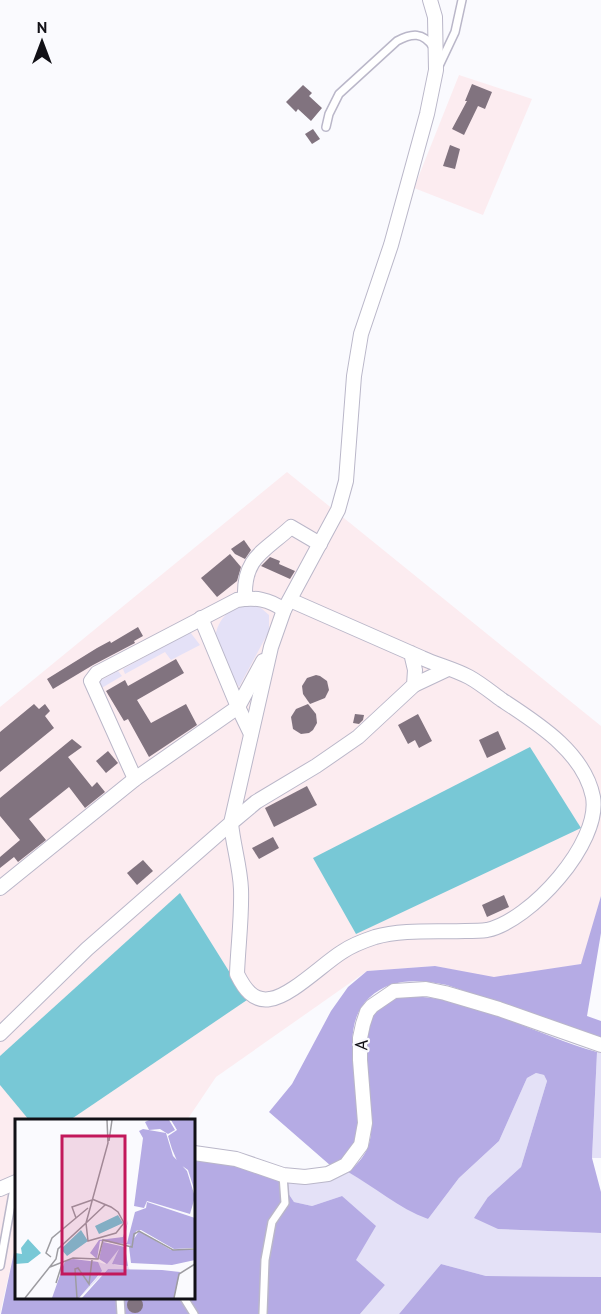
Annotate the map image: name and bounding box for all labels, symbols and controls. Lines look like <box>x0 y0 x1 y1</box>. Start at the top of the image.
north arrow <box>12 12 72 72</box>
text: N <box>37 17 47 37</box>
street label: A <box>349 1039 373 1051</box>
inset map <box>15 1119 195 1299</box>

